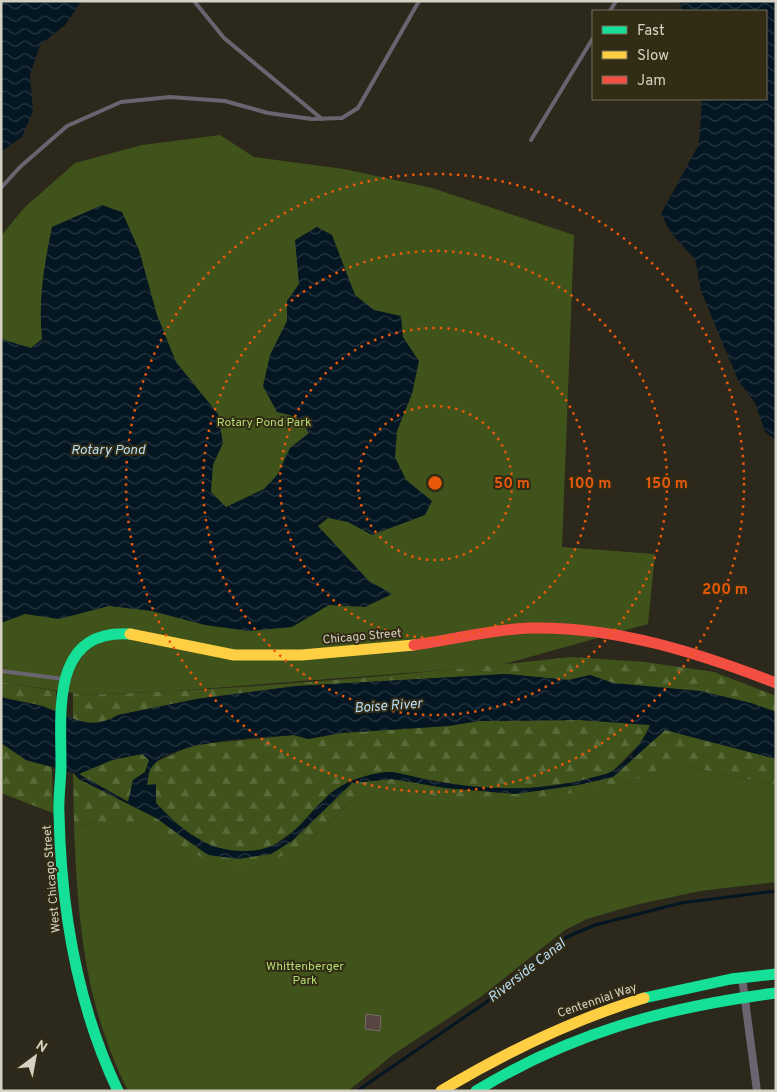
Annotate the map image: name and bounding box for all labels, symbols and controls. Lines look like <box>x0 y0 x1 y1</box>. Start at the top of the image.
legend <box>592 10 767 100</box>
text: Fast <box>637 22 665 41</box>
text: Slow <box>637 47 669 66</box>
text: Jam <box>637 72 666 91</box>
park label: Rotary Pond Park <box>217 415 311 431</box>
water label: Rotary Pond <box>71 442 147 459</box>
centre of rings <box>426 474 444 492</box>
text: 50 m <box>494 475 530 494</box>
text: 100 m <box>569 475 611 494</box>
text: 150 m <box>646 475 688 494</box>
text: 200 m <box>702 581 748 600</box>
street label: Chicago Street <box>322 626 402 648</box>
water label: Boise River <box>354 696 424 717</box>
street label: West Chicago Street <box>39 824 65 934</box>
water label: Riverside Canal <box>485 935 570 1007</box>
park label: Whittenberger Park <box>266 959 344 989</box>
street label: Centennial Way <box>555 980 639 1022</box>
north arrow <box>10 1032 60 1082</box>
text: N <box>32 1037 50 1057</box>

